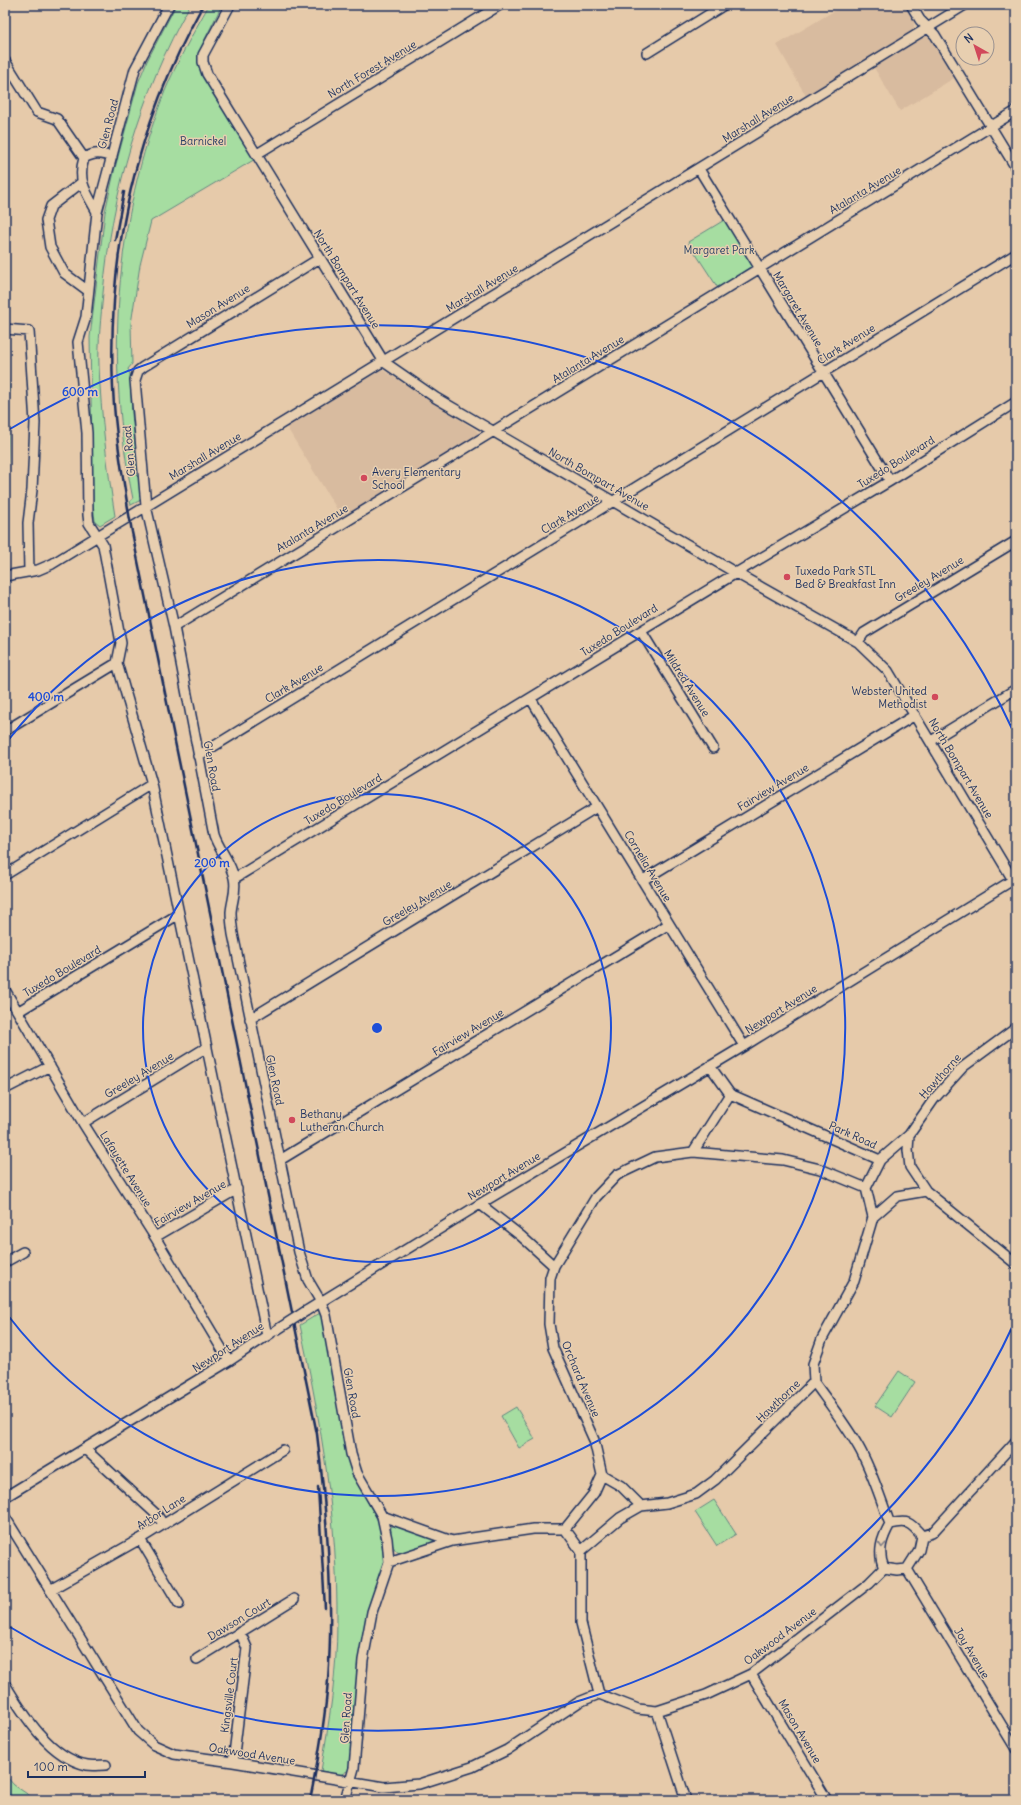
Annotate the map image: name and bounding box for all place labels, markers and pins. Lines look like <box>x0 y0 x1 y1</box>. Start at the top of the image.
place label: Avery Elementary School <box>372 465 461 492</box>
marker: Avery Elementary School <box>359 473 369 483</box>
place label: Tuxedo Park STL Bed & Breakfast Inn <box>795 564 896 591</box>
marker: Tuxedo Park STL Bed & Breakfast Inn <box>782 572 792 582</box>
place label: Webster United Methodist <box>852 684 928 711</box>
marker: Webster United Methodist <box>930 692 940 702</box>
centre of rings <box>370 1021 384 1035</box>
place label: Bethany Lutheran Church <box>300 1107 384 1134</box>
marker: Bethany Lutheran Church <box>287 1115 297 1125</box>

